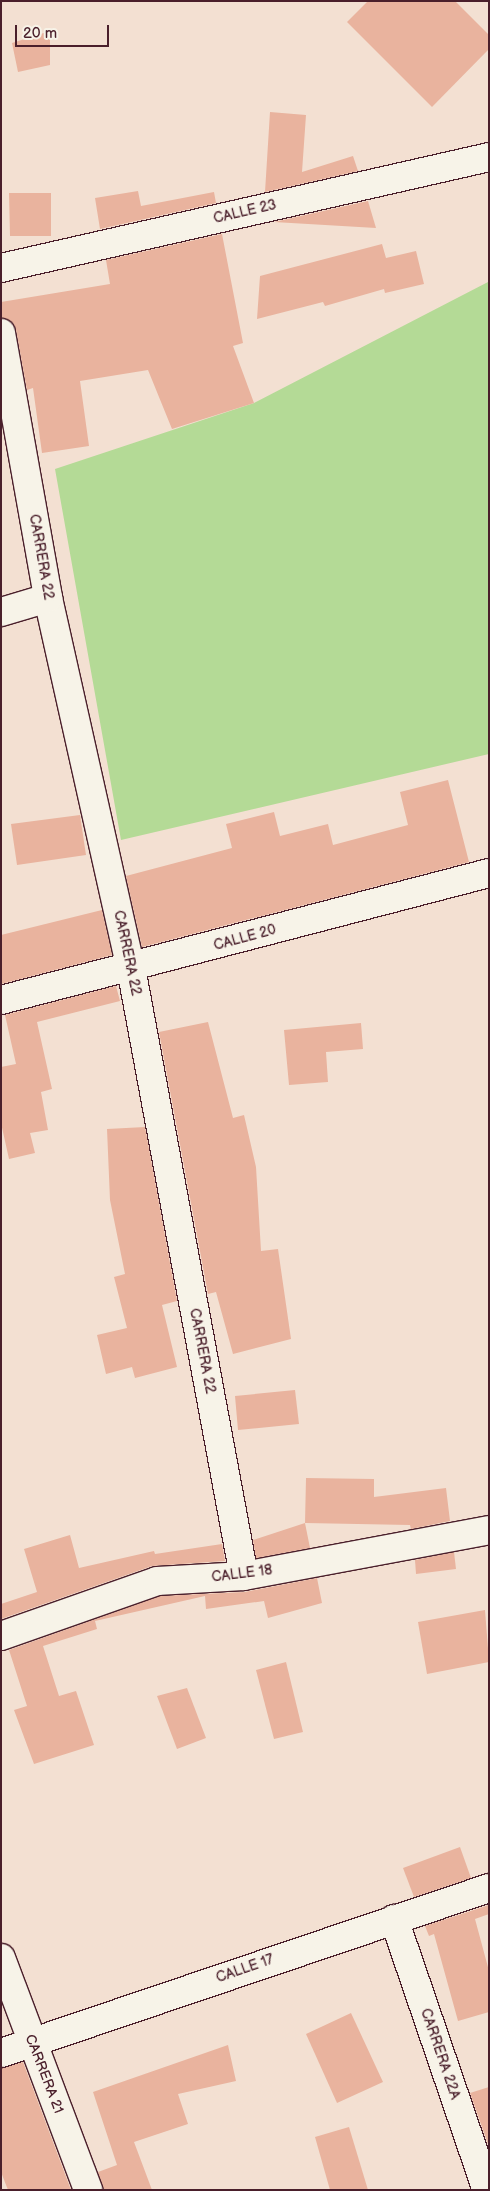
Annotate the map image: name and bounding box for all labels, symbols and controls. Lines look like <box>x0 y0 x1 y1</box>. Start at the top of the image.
scale bar <box>18 15 111 47</box>
text: 20 m <box>23 24 57 43</box>
street label: CALLE 23 <box>212 197 278 227</box>
street label: CARRERA 22 <box>25 513 57 601</box>
street label: CARRERA 22 <box>110 909 144 997</box>
street label: CALLE 20 <box>212 922 278 954</box>
street label: CARRERA 22 <box>186 1307 218 1395</box>
street label: CALLE 18 <box>211 1562 273 1586</box>
street label: CALLE 17 <box>214 1951 276 1987</box>
street label: CARRERA 22A <box>417 2006 463 2102</box>
street label: CARRERA 21 <box>21 2032 67 2116</box>

